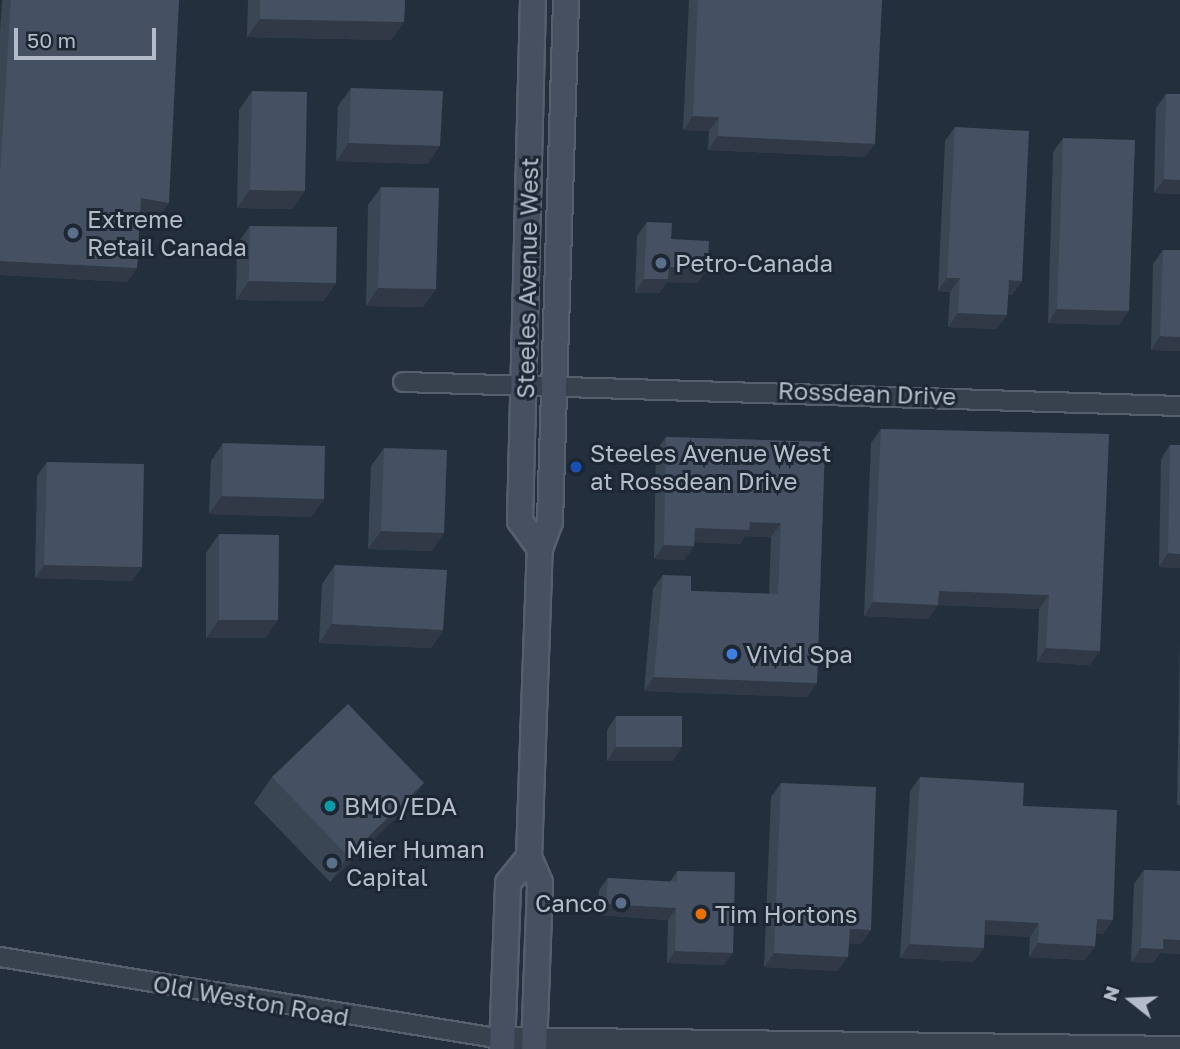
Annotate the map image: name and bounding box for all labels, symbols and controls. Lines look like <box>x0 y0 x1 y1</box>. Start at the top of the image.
scale bar <box>18 14 159 58</box>
text: 50 m <box>27 27 76 53</box>
street label: Steeles Avenue West <box>510 157 544 399</box>
place label: Extreme Retail Canada <box>87 205 247 261</box>
marker: Extreme Retail Canada <box>65 225 81 241</box>
place label: Petro-Canada <box>675 249 833 277</box>
marker: Petro-Canada <box>653 255 669 271</box>
street label: Rossdean Drive <box>777 375 957 411</box>
place label: Steeles Avenue West at Rossdean Drive <box>590 439 831 495</box>
marker: Steeles Avenue West at Rossdean Drive <box>568 459 584 475</box>
place label: Vivid Spa <box>746 640 853 668</box>
marker: Vivid Spa <box>724 646 740 662</box>
place label: BMO/EDA <box>344 792 457 820</box>
marker: BMO/EDA <box>322 798 338 814</box>
place label: Mier Human Capital <box>346 835 485 891</box>
marker: Mier Human Capital <box>324 855 340 871</box>
place label: Canco <box>535 889 607 917</box>
marker: Canco <box>613 895 629 911</box>
place label: Tim Hortons <box>715 900 858 928</box>
marker: Tim Hortons <box>693 906 709 922</box>
north arrow <box>1096 965 1166 1035</box>
street label: Old Weston Road <box>151 969 351 1031</box>
text: N <box>1097 983 1124 1004</box>

